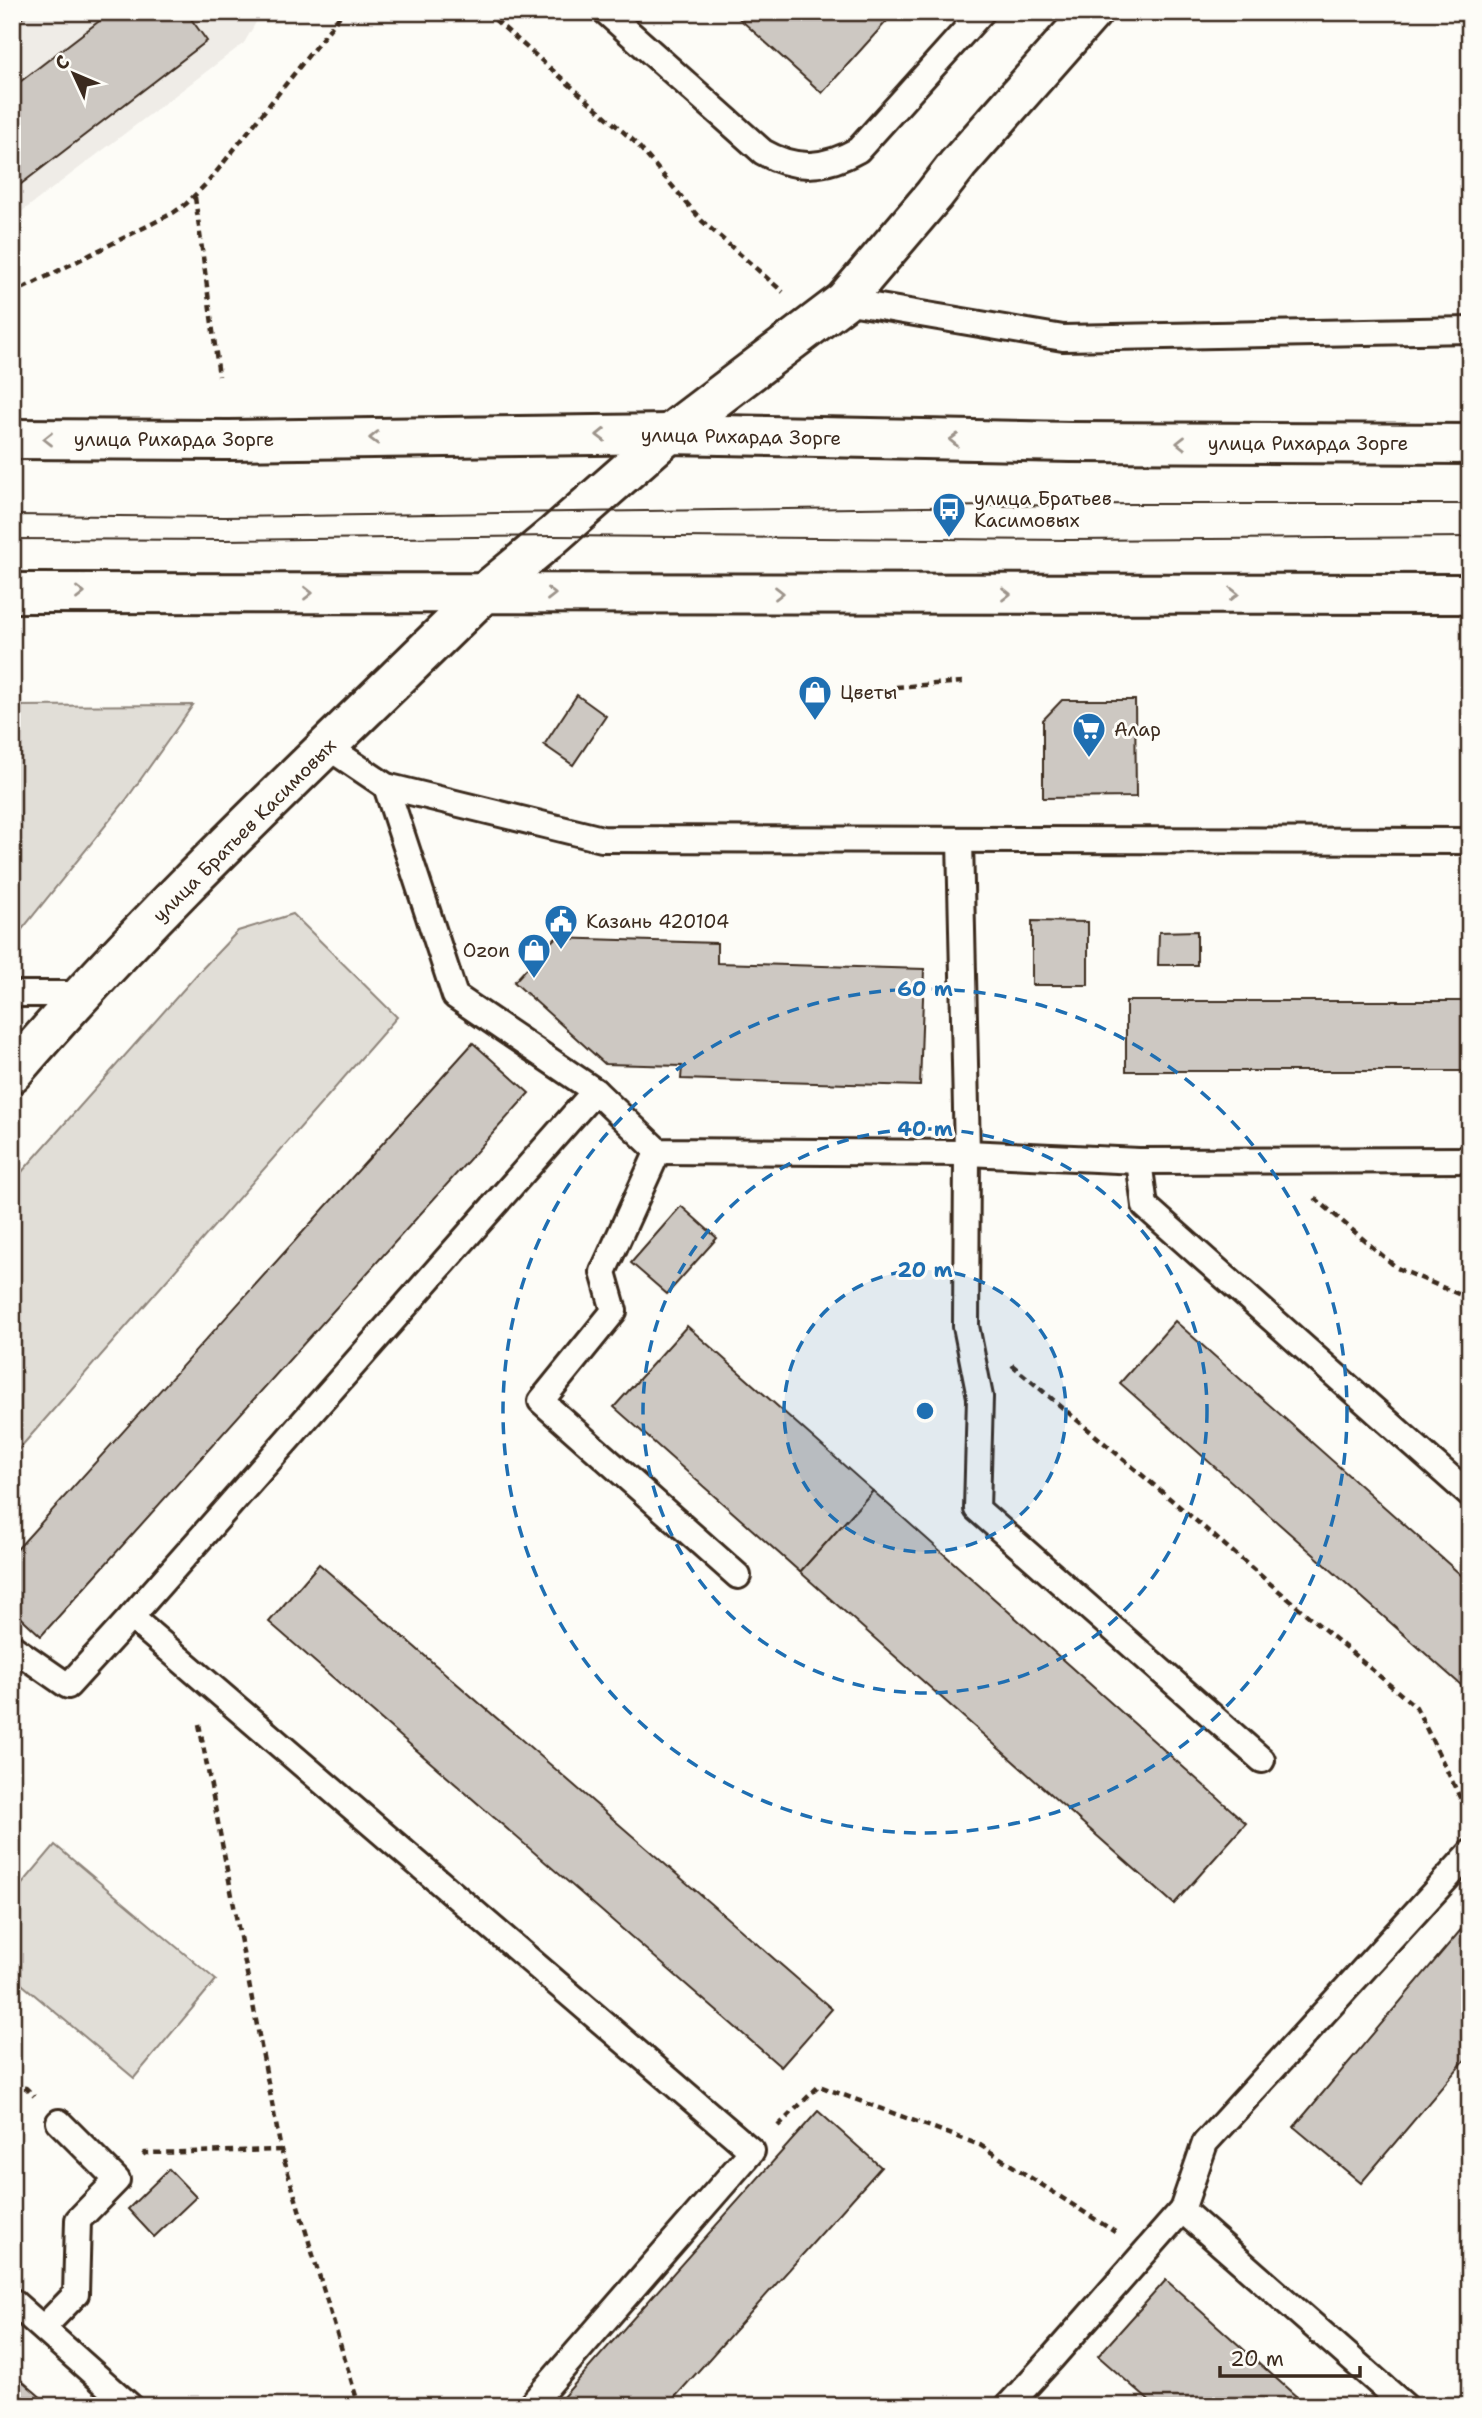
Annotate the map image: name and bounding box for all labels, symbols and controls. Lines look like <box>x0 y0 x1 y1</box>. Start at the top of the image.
north arrow <box>38 38 108 108</box>
text: С <box>49 50 75 75</box>
street label: улица Рихарда Зорге <box>641 422 841 451</box>
street label: улица Рихарда Зорге <box>74 427 274 452</box>
one-way arrow <box>595 427 606 442</box>
one-way arrow <box>368 430 378 446</box>
one-way arrow <box>42 431 53 447</box>
street label: улица Рихарда Зорге <box>1208 431 1408 456</box>
one-way arrow <box>948 432 958 448</box>
one-way arrow <box>1175 435 1186 451</box>
place label: улица Братьев Касимовых <box>974 486 1112 533</box>
bus stop icon: улица Братьев Касимовых <box>930 490 968 539</box>
one-way arrow <box>76 585 86 601</box>
one-way arrow <box>303 585 314 601</box>
one-way arrow <box>546 586 557 602</box>
one-way arrow <box>773 586 784 601</box>
one-way arrow <box>1001 586 1012 602</box>
one-way arrow <box>1229 586 1239 602</box>
shop icon: Цветы <box>796 673 834 722</box>
place label: Цветы <box>840 680 897 705</box>
supermarket icon: Алар <box>1070 710 1108 759</box>
place label: Алар <box>1114 717 1161 742</box>
street label: улица Братьев Касимовых <box>147 733 342 928</box>
public building icon: Казань 420104 <box>542 902 580 951</box>
place label: Казань 420104 <box>586 909 729 934</box>
shop icon: Ozon <box>515 931 553 980</box>
place label: Ozon <box>463 938 510 963</box>
text: 60 m <box>897 975 953 1003</box>
text: 40 m <box>897 1115 953 1143</box>
text: 20 m <box>897 1256 953 1284</box>
centre of rings <box>913 1399 937 1423</box>
scale bar <box>1220 2334 1360 2378</box>
text: 20 m <box>1230 2345 1284 2373</box>

